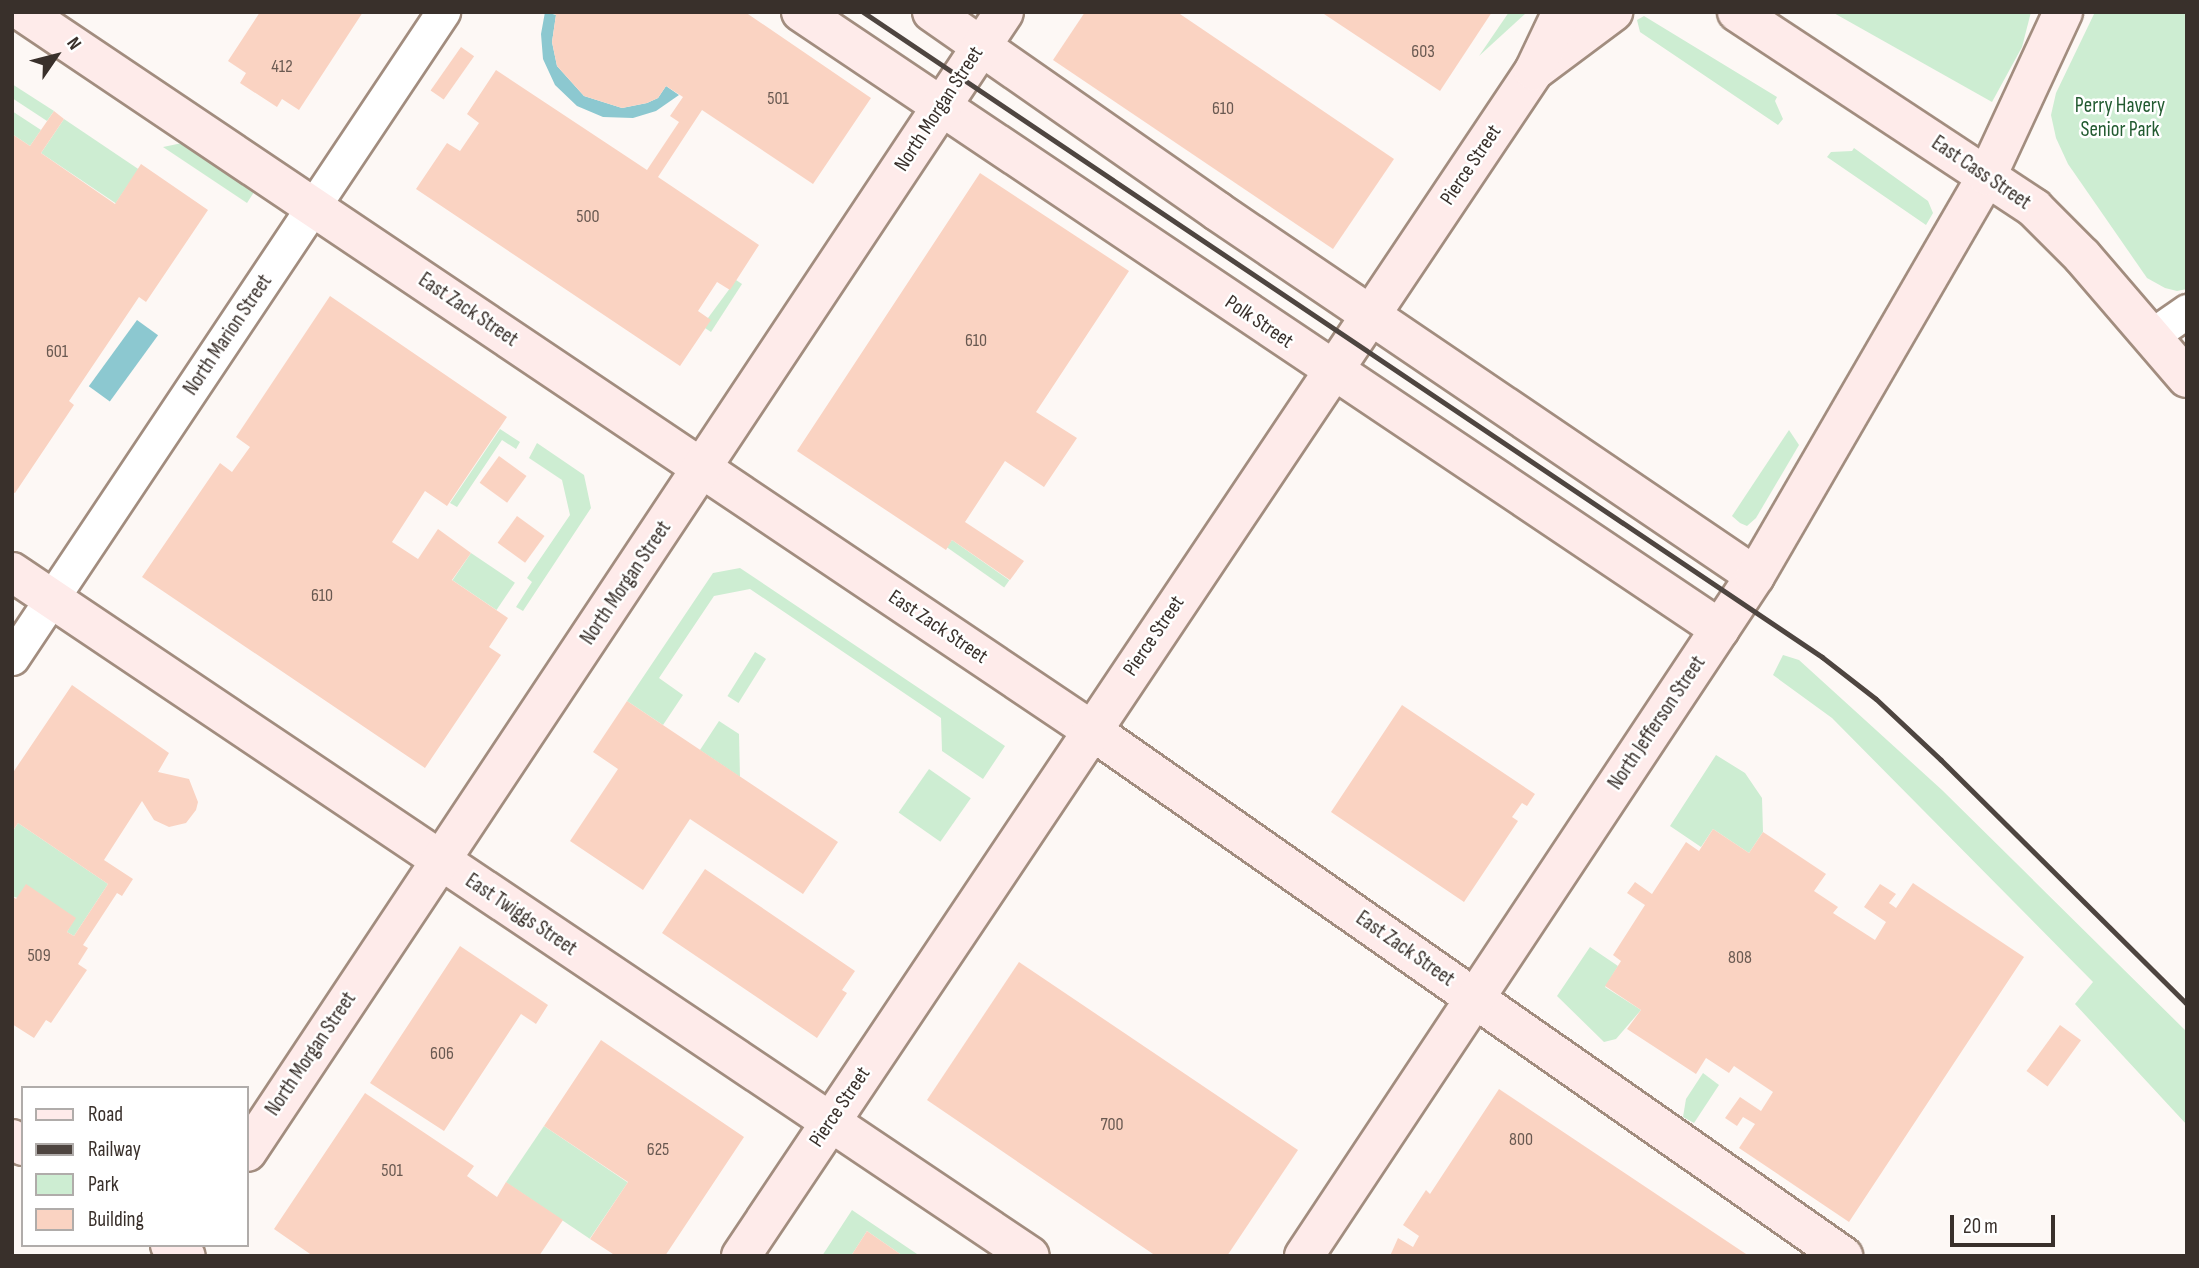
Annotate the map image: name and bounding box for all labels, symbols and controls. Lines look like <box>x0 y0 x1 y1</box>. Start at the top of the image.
north arrow <box>21 21 91 91</box>
text: N <box>61 33 86 54</box>
house number: 603 <box>1411 41 1435 63</box>
street label: North Morgan Street <box>889 42 989 176</box>
house number: 412 <box>271 56 293 78</box>
house number: 501 <box>767 88 789 110</box>
park label: Perry Havery Senior Park <box>2075 93 2165 143</box>
house number: 610 <box>1212 98 1234 120</box>
street label: Pierce Street <box>1435 120 1507 210</box>
street label: East Cass Street <box>1927 131 2035 215</box>
house number: 500 <box>576 206 600 228</box>
street label: East Zack Street <box>414 268 522 352</box>
street label: North Marion Street <box>178 270 278 400</box>
street label: Polk Street <box>1220 290 1298 354</box>
house number: 610 <box>965 330 987 352</box>
house number: 601 <box>46 341 68 363</box>
street label: North Morgan Street <box>575 516 677 650</box>
house number: 610 <box>311 585 333 607</box>
street label: East Zack Street <box>884 585 992 669</box>
street label: Pierce Street <box>1118 591 1190 681</box>
street label: North Jefferson Street <box>1603 651 1711 795</box>
street label: East Twiggs Street <box>461 869 581 961</box>
street label: East Zack Street <box>1351 906 1459 992</box>
house number: 509 <box>27 945 51 967</box>
house number: 808 <box>1728 947 1752 969</box>
street label: North Morgan Street <box>260 987 362 1121</box>
house number: 606 <box>430 1043 454 1065</box>
street label: Pierce Street <box>804 1062 876 1152</box>
legend <box>21 1086 248 1247</box>
text: Road <box>88 1102 123 1127</box>
house number: 700 <box>1100 1114 1124 1136</box>
house number: 800 <box>1509 1129 1533 1151</box>
text: Railway <box>88 1137 141 1162</box>
house number: 625 <box>647 1139 669 1161</box>
house number: 501 <box>381 1160 403 1182</box>
text: Park <box>88 1172 119 1197</box>
scale bar <box>1954 1202 2059 1246</box>
text: Building <box>88 1207 144 1232</box>
text: 20 m <box>1963 1214 1998 1239</box>

